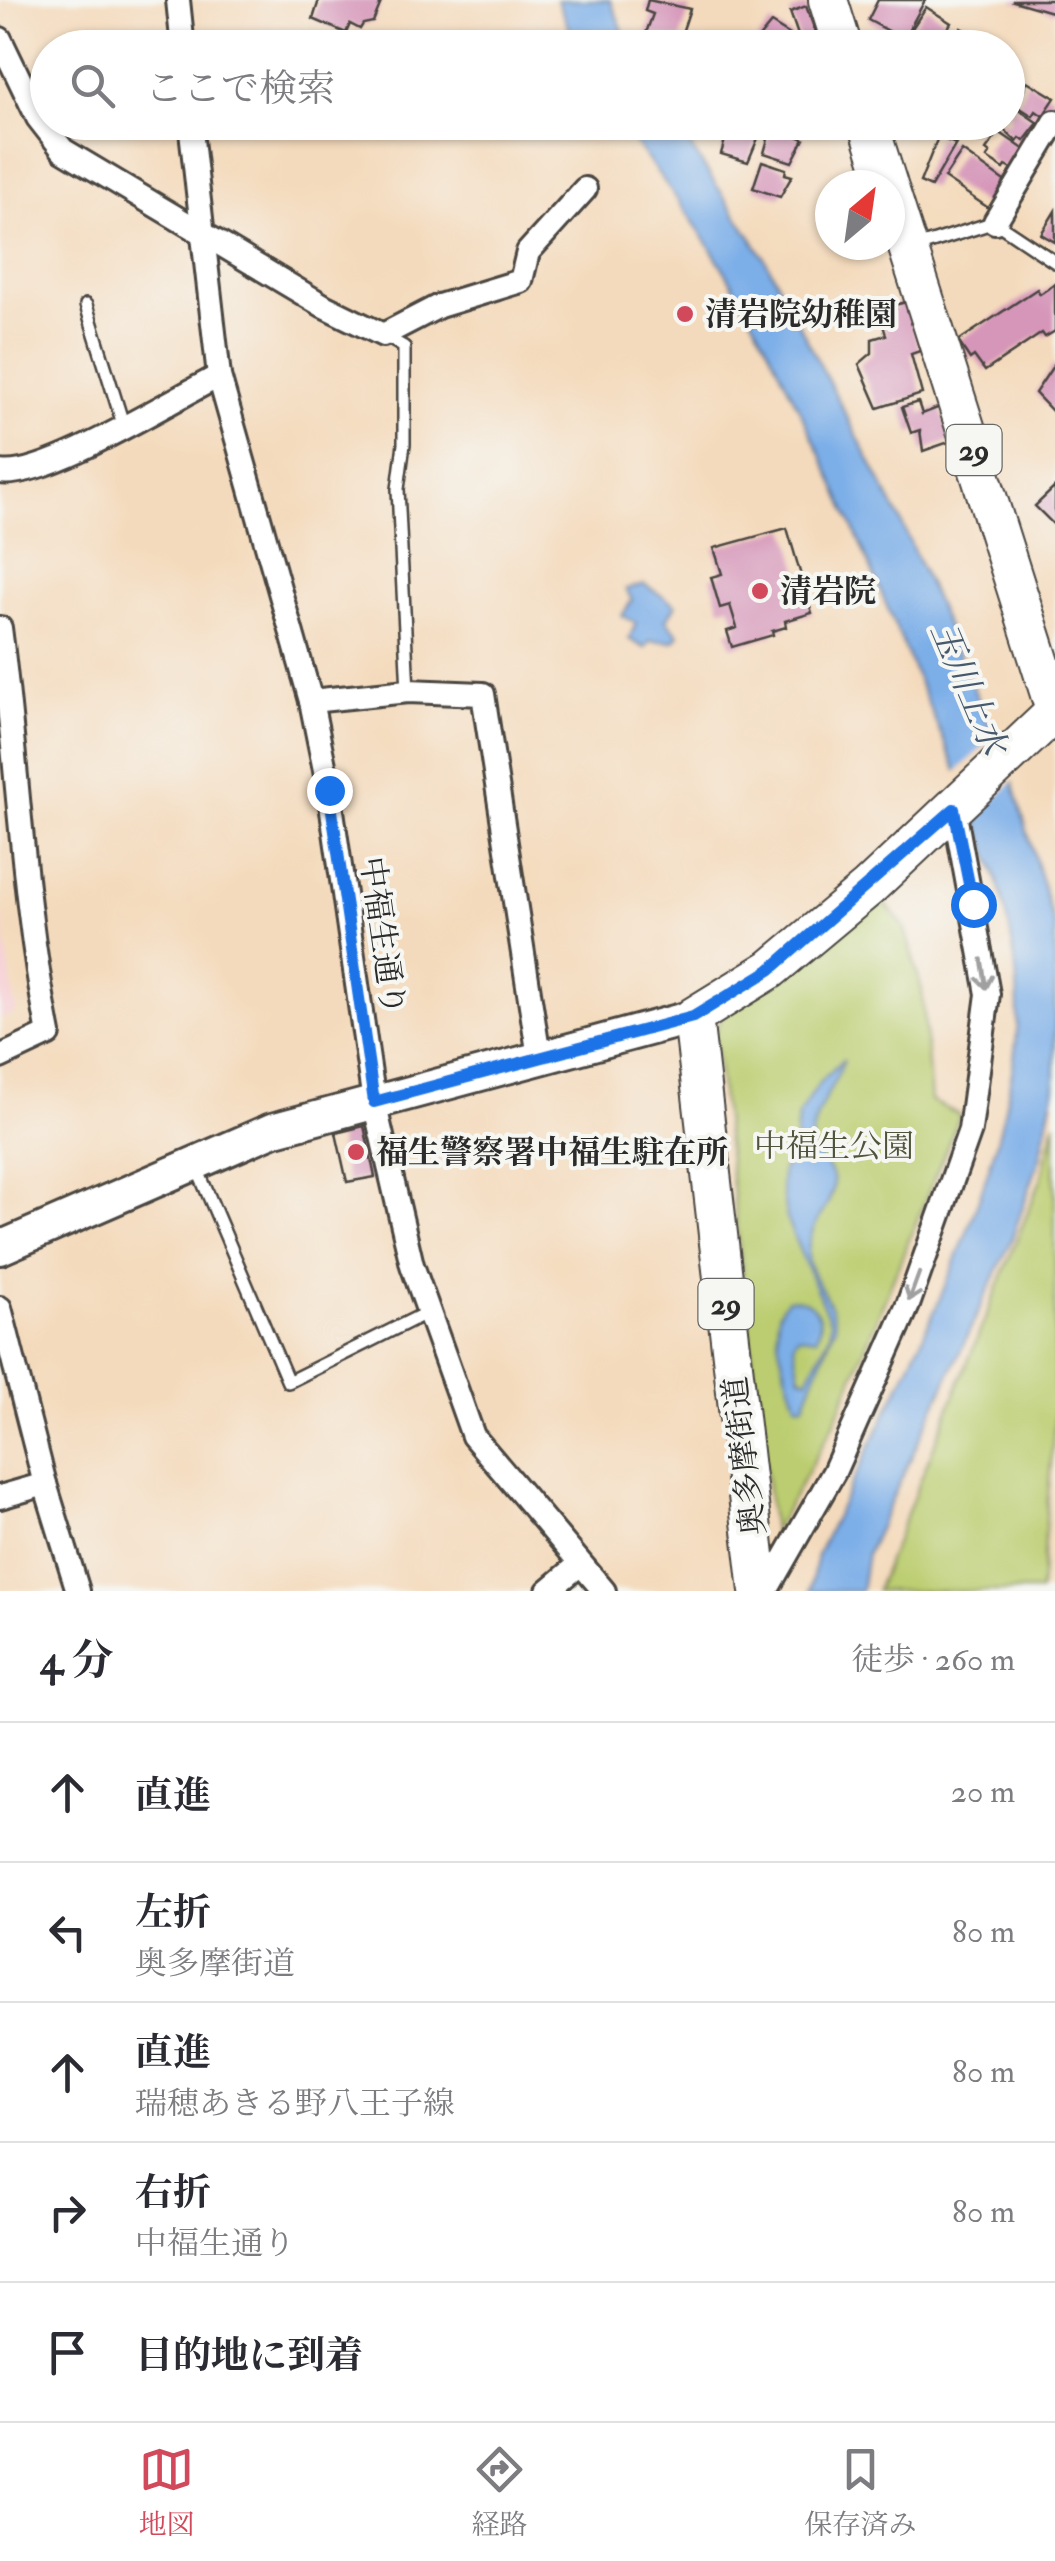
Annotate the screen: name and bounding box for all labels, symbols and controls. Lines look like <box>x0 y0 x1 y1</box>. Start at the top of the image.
search box <box>30 30 1025 140</box>
icon: search <box>65 58 120 113</box>
text: ここで検索 <box>145 65 335 113</box>
north arrow <box>815 170 905 260</box>
place label: 清岩院幼稚園 <box>705 295 897 335</box>
marker: 清岩院幼稚園 <box>674 303 696 325</box>
road number: 29 <box>946 425 1002 475</box>
place label: 清岩院 <box>780 572 876 612</box>
marker: 清岩院 <box>749 580 771 602</box>
water label: 玉川上水 <box>920 615 1017 764</box>
route end <box>307 768 353 814</box>
street label: 中福生通り <box>351 854 413 1018</box>
route start <box>951 882 997 928</box>
one-way arrow <box>975 957 994 989</box>
park label: 中福生公園 <box>754 1127 914 1167</box>
place label: 福生警察署中福生駐在所 <box>376 1133 728 1173</box>
marker: 福生警察署中福生駐在所 <box>345 1141 367 1163</box>
one-way arrow <box>904 1271 922 1302</box>
road number: 29 <box>698 1279 754 1329</box>
street label: 奥多摩街道 <box>715 1374 775 1538</box>
text: 4 分 <box>40 1635 113 1687</box>
text: 徒歩 · 260 m <box>851 1640 1015 1680</box>
icon: ahead <box>40 1765 95 1820</box>
text: 直進 <box>135 1772 211 1820</box>
text: 20 m <box>951 1772 1015 1812</box>
text: 左折 <box>135 1889 211 1937</box>
icon: left <box>40 1905 95 1960</box>
text: 80 m <box>952 1912 1015 1952</box>
text: 奥多摩街道 <box>135 1944 295 1984</box>
text: 直進 <box>135 2029 211 2077</box>
icon: ahead <box>40 2045 95 2100</box>
text: 80 m <box>952 2052 1015 2092</box>
text: 瑞穂あきる野八王子線 <box>135 2084 455 2124</box>
text: 右折 <box>135 2169 211 2217</box>
icon: right <box>40 2185 95 2240</box>
text: 80 m <box>952 2192 1015 2232</box>
text: 中福生通り <box>135 2224 295 2264</box>
icon: arrive <box>40 2325 95 2380</box>
text: 目的地に到着 <box>135 2332 363 2380</box>
tab: 地図 <box>138 2442 195 2543</box>
tab: 経路 <box>471 2442 528 2543</box>
tab: 保存済み <box>804 2442 917 2543</box>

